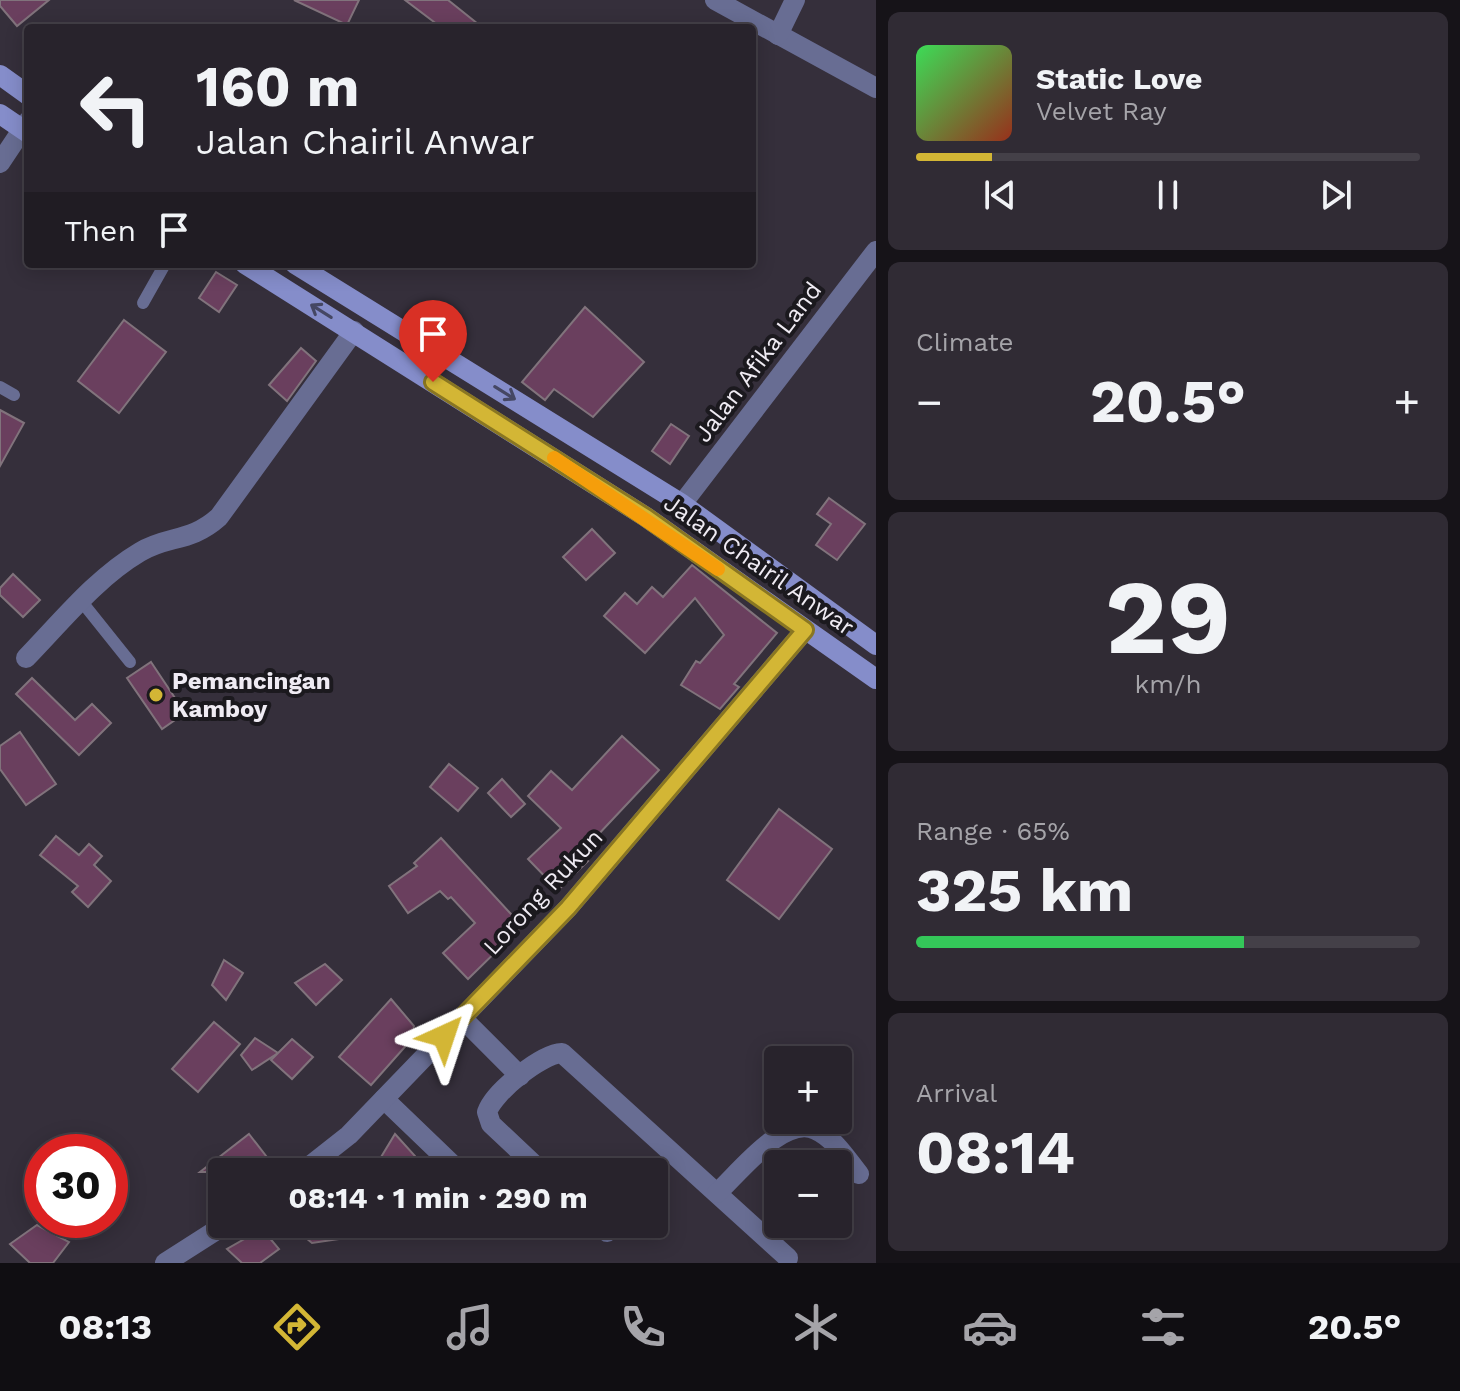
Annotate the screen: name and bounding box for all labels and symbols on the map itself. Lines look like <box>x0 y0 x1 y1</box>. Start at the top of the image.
street label: Jalan Afika Land <box>689 276 827 448</box>
pin <box>399 300 467 382</box>
one-way arrow <box>310 302 333 318</box>
one-way arrow <box>493 385 515 402</box>
street label: Jalan Chairil Anwar <box>659 489 860 641</box>
place label: Pemancingan Kamboy <box>172 667 331 723</box>
marker: Pemancingan Kamboy <box>147 686 165 704</box>
street label: Lorong Rukun <box>478 823 608 961</box>
position arrow <box>402 994 486 1078</box>
speed limit sign: 30 <box>24 1134 128 1238</box>

